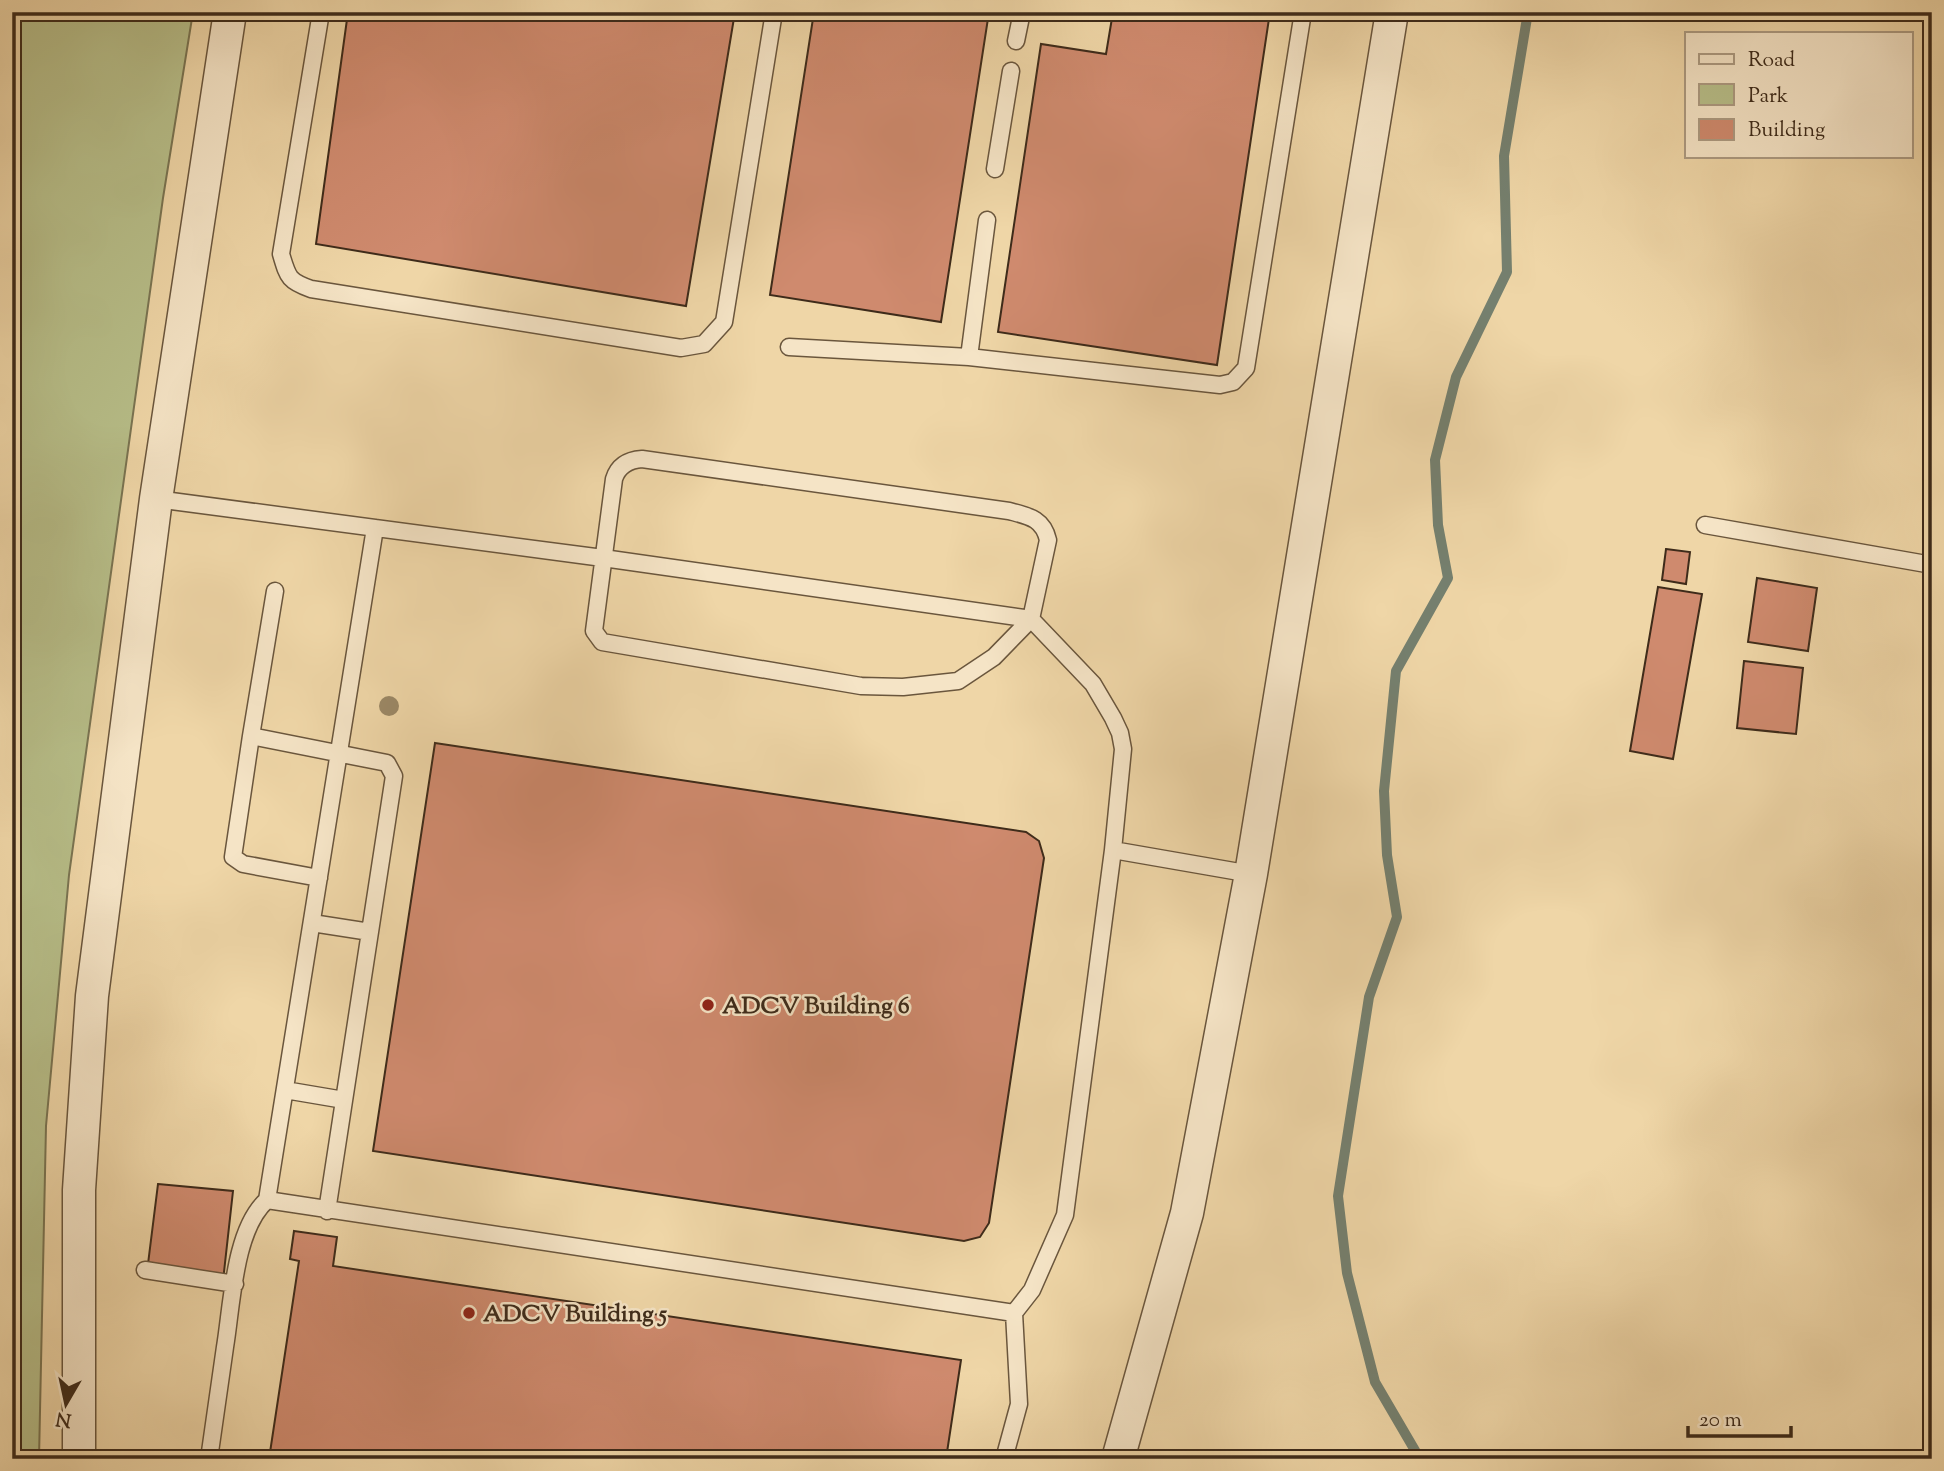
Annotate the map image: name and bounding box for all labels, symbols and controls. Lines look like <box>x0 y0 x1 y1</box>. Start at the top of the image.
legend <box>1685 32 1912 158</box>
text: Road <box>1748 46 1795 76</box>
text: Park <box>1748 82 1789 112</box>
text: Building <box>1748 116 1825 146</box>
place label: ADCV Building 6 <box>722 990 910 1024</box>
marker: ADCV Building 6 <box>700 997 716 1013</box>
place label: ADCV Building 5 <box>483 1298 668 1332</box>
marker: ADCV Building 5 <box>461 1305 477 1321</box>
north arrow <box>32 1370 102 1440</box>
scale bar <box>1688 1394 1792 1438</box>
text: N <box>54 1404 73 1433</box>
text: 20 m <box>1699 1406 1742 1436</box>

